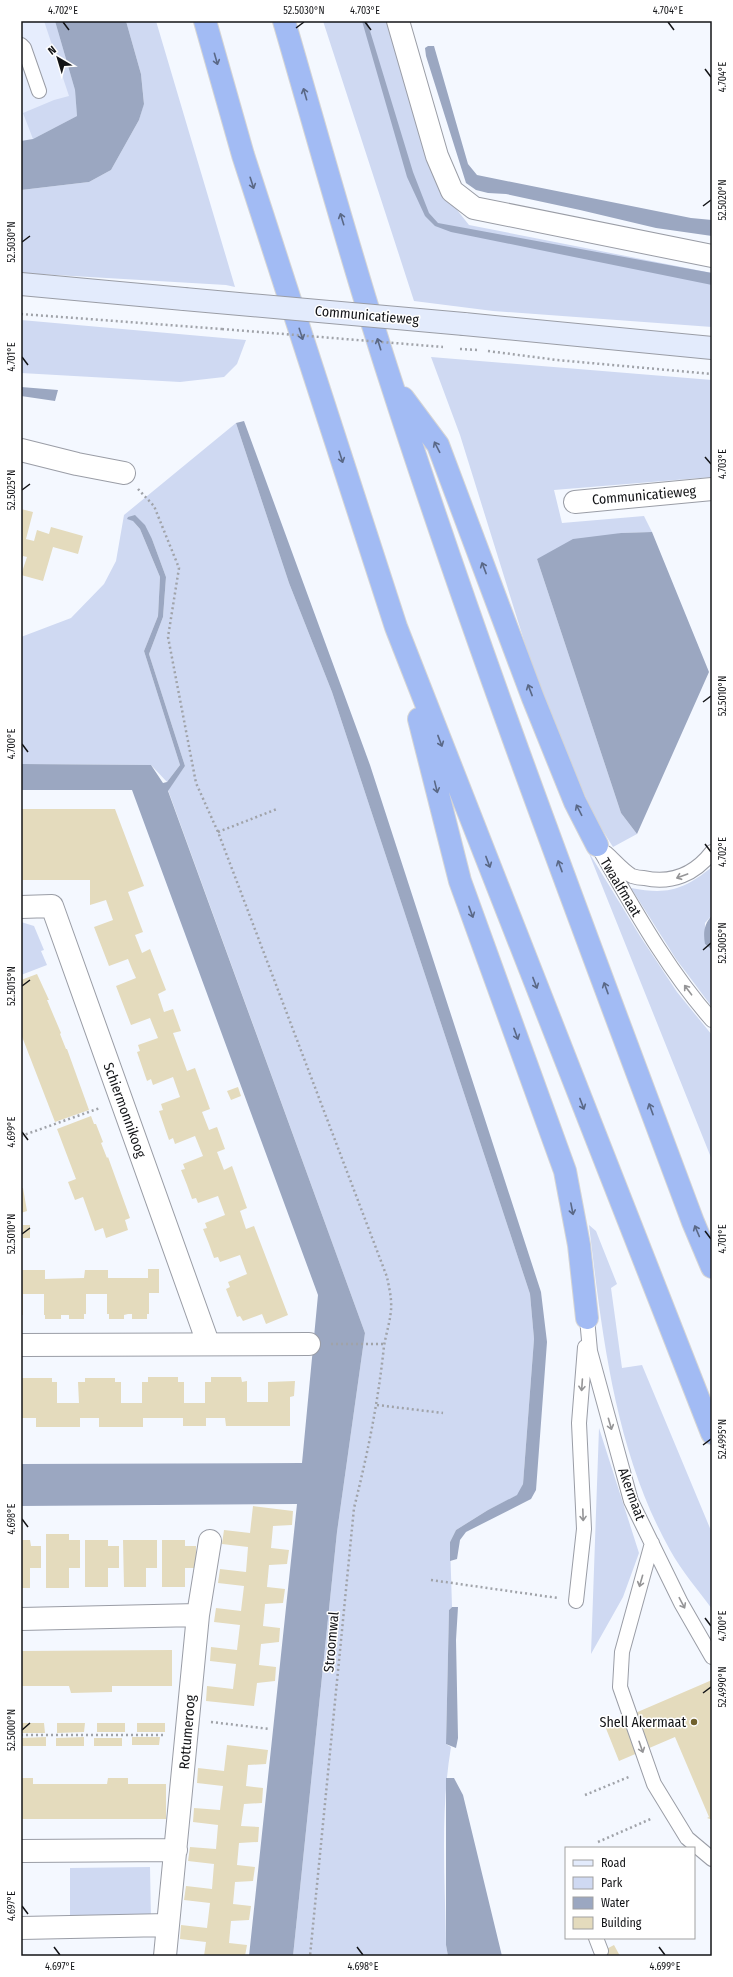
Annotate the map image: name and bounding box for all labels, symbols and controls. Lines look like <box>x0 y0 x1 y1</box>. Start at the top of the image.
text: 4.702°E <box>48 5 78 17</box>
text: 52.5030°N <box>283 5 325 17</box>
text: 4.703°E <box>350 5 380 17</box>
text: 4.704°E <box>653 5 683 17</box>
north arrow <box>38 38 78 78</box>
text: N <box>46 43 59 58</box>
one-way arrow <box>213 52 220 65</box>
text: 4.704°E <box>717 62 729 92</box>
one-way arrow <box>301 88 308 101</box>
one-way arrow <box>249 177 256 190</box>
text: 52.5020°N <box>717 179 729 221</box>
one-way arrow <box>338 213 345 226</box>
text: 52.5030°N <box>6 221 18 263</box>
street label: Communicatieweg <box>314 302 420 329</box>
one-way arrow <box>298 327 305 340</box>
one-way arrow <box>375 337 382 350</box>
text: 4.701°E <box>6 342 18 372</box>
one-way arrow <box>433 441 441 453</box>
text: 4.703°E <box>717 449 729 479</box>
one-way arrow <box>338 451 345 464</box>
text: 52.5025°N <box>6 470 18 510</box>
street label: Communicatieweg <box>591 482 697 509</box>
one-way arrow <box>480 563 488 575</box>
text: 52.5010°N <box>717 676 729 716</box>
one-way arrow <box>526 684 534 696</box>
text: 4.700°E <box>6 728 18 759</box>
one-way arrow <box>437 735 445 747</box>
one-way arrow <box>433 780 441 793</box>
one-way arrow <box>575 804 582 816</box>
text: 4.702°E <box>717 837 729 867</box>
street label: Twaalfmaat <box>596 855 645 920</box>
one-way arrow <box>484 856 492 868</box>
one-way arrow <box>556 860 564 872</box>
one-way arrow <box>676 873 689 880</box>
one-way arrow <box>468 905 476 917</box>
text: 52.5005°N <box>717 922 729 964</box>
text: 52.5015°N <box>6 966 18 1006</box>
one-way arrow <box>532 977 539 989</box>
one-way arrow <box>601 982 609 994</box>
one-way arrow <box>684 984 692 995</box>
one-way arrow <box>512 1027 520 1039</box>
street label: Schiermonnikoog <box>99 1060 150 1160</box>
one-way arrow <box>579 1098 587 1110</box>
one-way arrow <box>647 1103 654 1116</box>
text: 4.699°E <box>6 1116 18 1147</box>
one-way arrow <box>569 1202 577 1215</box>
text: 52.5010°N <box>6 1214 18 1254</box>
text: 4.701°E <box>717 1224 729 1254</box>
one-way arrow <box>693 1225 700 1237</box>
one-way arrow <box>579 1378 586 1391</box>
one-way arrow <box>607 1418 614 1431</box>
text: 52.4995°N <box>717 1419 729 1459</box>
street label: Akermaat <box>614 1466 649 1523</box>
text: 4.698°E <box>6 1503 18 1534</box>
one-way arrow <box>579 1508 587 1521</box>
one-way arrow <box>637 1574 645 1587</box>
one-way arrow <box>678 1597 686 1609</box>
text: 4.700°E <box>717 1610 729 1641</box>
street label: Stroomwal <box>320 1611 343 1673</box>
text: 52.4990°N <box>717 1666 729 1708</box>
street label: Rottumeroog <box>176 1694 199 1770</box>
text: 52.5000°N <box>6 1709 18 1751</box>
place label: Shell Akermaat <box>600 1714 686 1731</box>
marker: Shell Akermaat <box>689 1717 699 1727</box>
one-way arrow <box>637 1740 645 1752</box>
legend <box>565 1847 695 1939</box>
text: Road <box>601 1856 626 1870</box>
text: Park <box>601 1876 623 1890</box>
text: 4.697°E <box>6 1891 18 1921</box>
text: Water <box>601 1896 630 1910</box>
text: Building <box>601 1916 642 1930</box>
text: 4.697°E <box>45 1961 75 1973</box>
text: 4.698°E <box>348 1961 379 1973</box>
text: 4.699°E <box>650 1961 681 1973</box>

